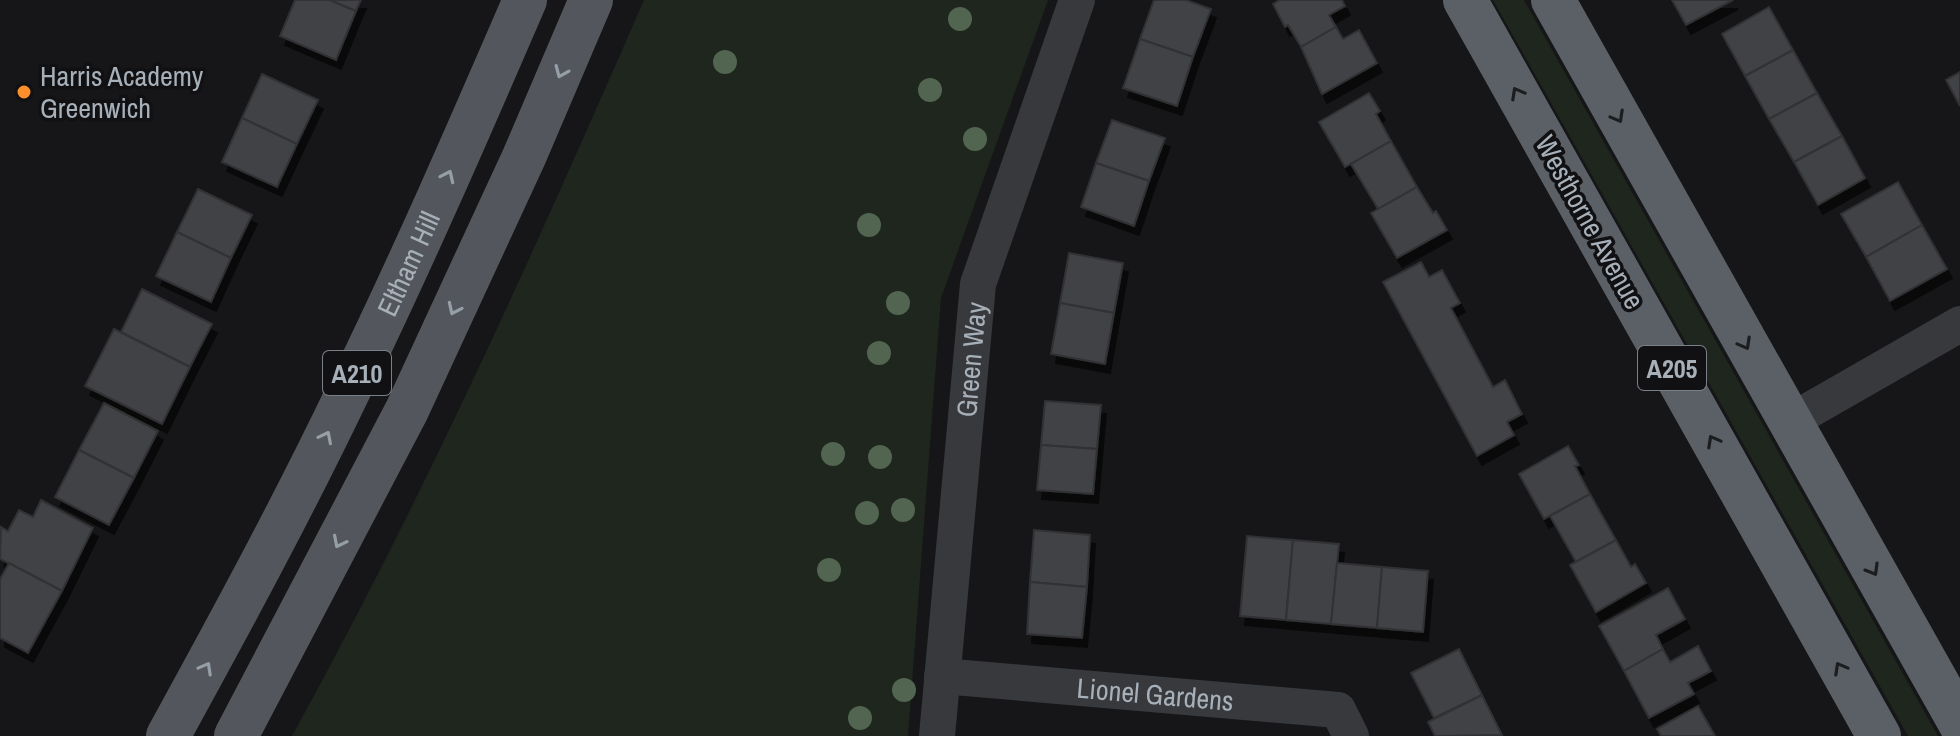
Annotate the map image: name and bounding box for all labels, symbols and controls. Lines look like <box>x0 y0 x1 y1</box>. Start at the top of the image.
place label: Harris Academy Greenwich <box>40 57 204 127</box>
one-way arrow <box>554 64 570 78</box>
marker: Harris Academy Greenwich <box>15 83 33 101</box>
one-way arrow <box>1511 87 1527 101</box>
one-way arrow <box>1608 108 1624 123</box>
street label: Westhorne Avenue <box>1527 128 1653 316</box>
one-way arrow <box>438 170 454 184</box>
street label: Eltham Hill <box>368 205 449 322</box>
one-way arrow <box>448 300 464 315</box>
street label: Green Way <box>947 300 995 419</box>
one-way arrow <box>1735 335 1751 350</box>
road number: A205 <box>1638 346 1706 390</box>
road number: A210 <box>323 351 391 395</box>
one-way arrow <box>316 430 331 445</box>
one-way arrow <box>1707 436 1723 450</box>
one-way arrow <box>334 534 349 549</box>
one-way arrow <box>1863 561 1879 576</box>
one-way arrow <box>196 661 211 676</box>
one-way arrow <box>1835 662 1850 676</box>
street label: Lionel Gardens <box>1075 669 1235 720</box>

